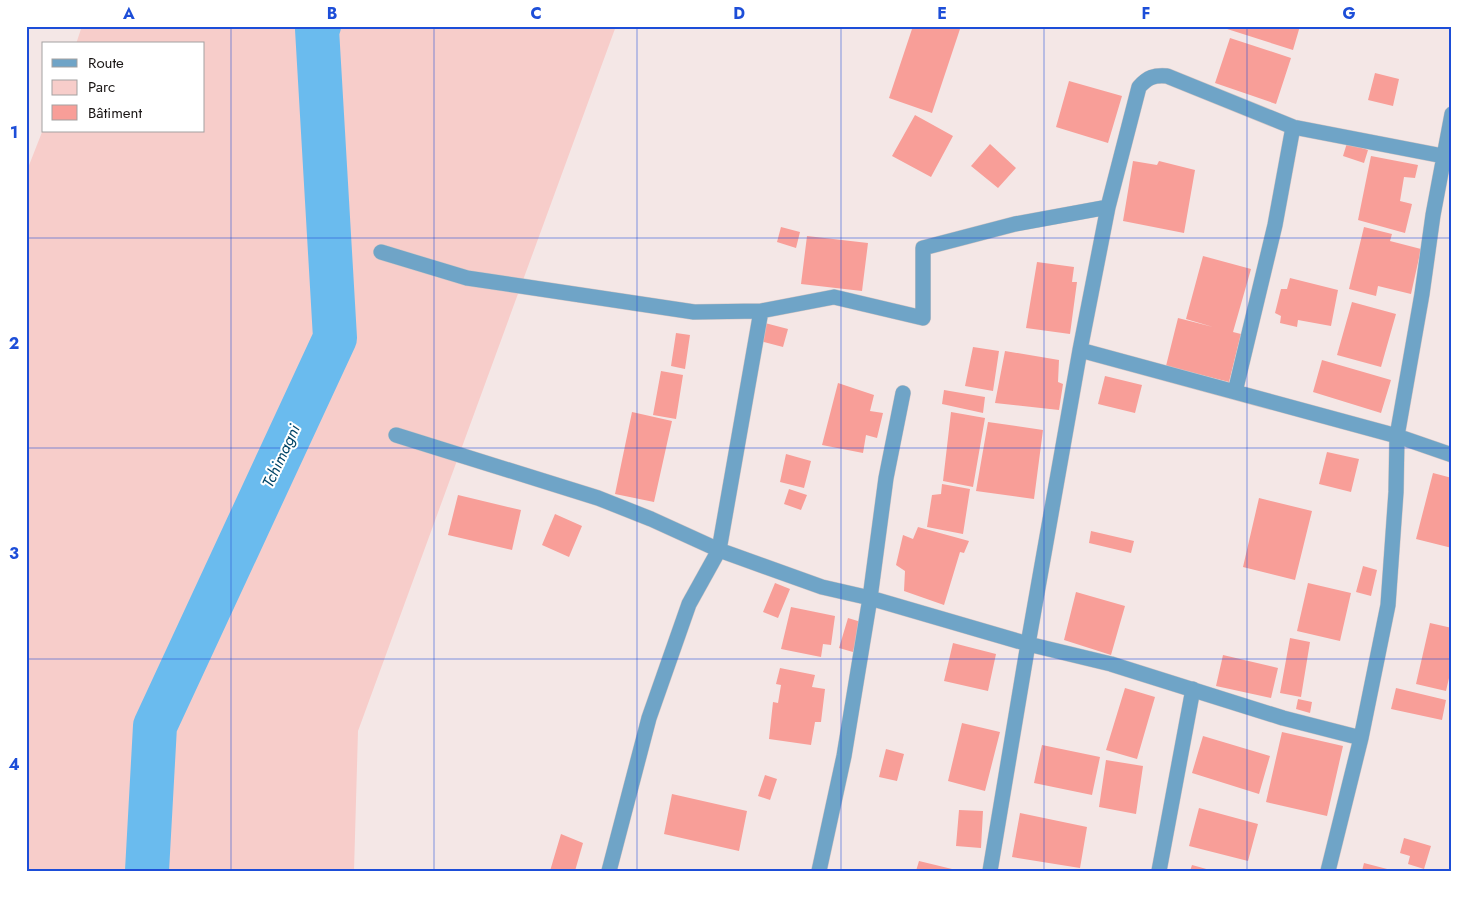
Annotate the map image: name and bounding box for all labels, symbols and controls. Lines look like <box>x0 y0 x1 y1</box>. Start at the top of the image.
text: A <box>122 2 135 25</box>
text: B <box>327 2 337 25</box>
text: C <box>530 2 542 25</box>
text: D <box>733 2 745 25</box>
text: E <box>937 2 947 25</box>
text: F <box>1142 2 1150 25</box>
text: G <box>1342 2 1356 25</box>
legend <box>42 42 205 132</box>
text: Route <box>88 52 124 74</box>
text: Parc <box>88 76 115 98</box>
text: Bâtiment <box>88 102 142 124</box>
text: 1 <box>10 121 18 144</box>
text: 2 <box>9 332 19 355</box>
water label: Tchimagni <box>256 420 306 491</box>
text: 3 <box>9 542 19 565</box>
text: 4 <box>8 753 20 776</box>

